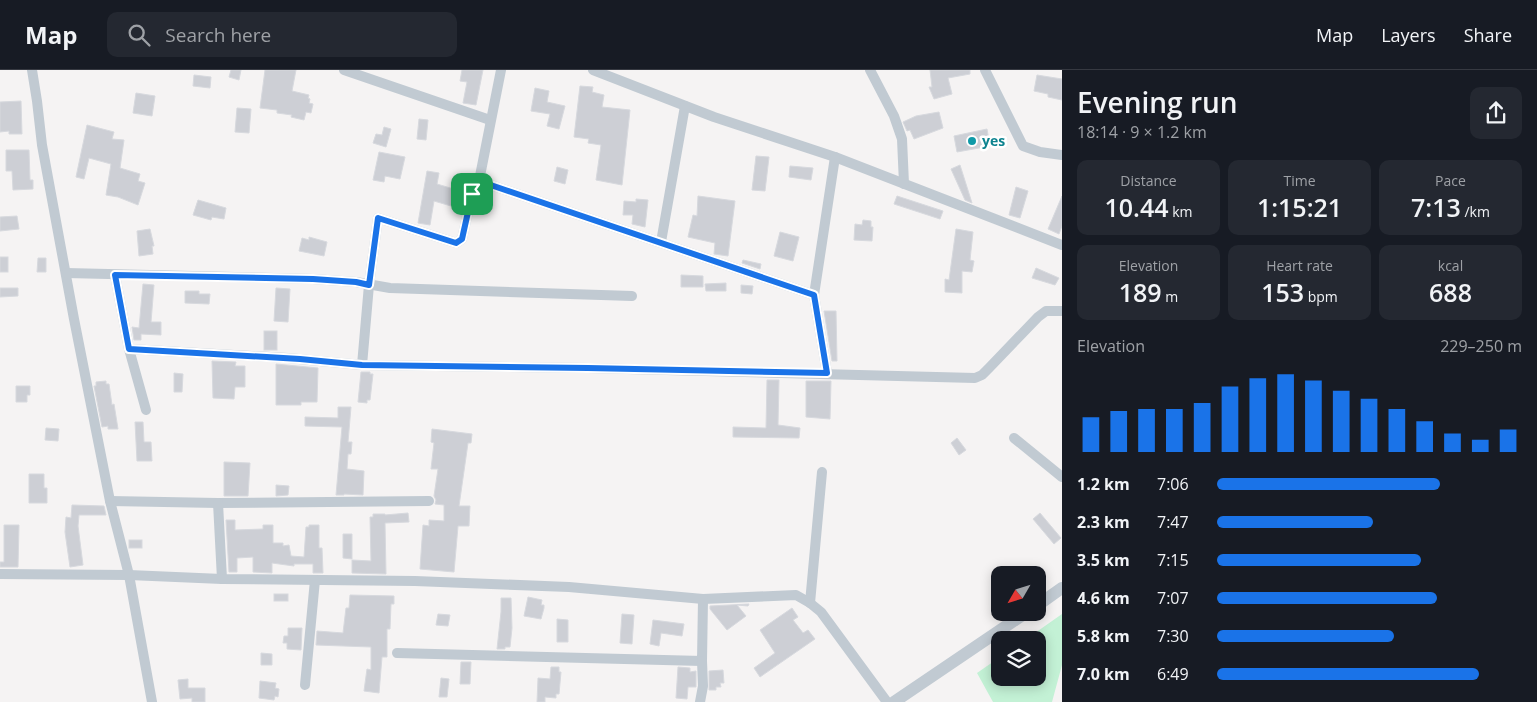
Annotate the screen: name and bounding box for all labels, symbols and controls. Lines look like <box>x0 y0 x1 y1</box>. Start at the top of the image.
search box <box>107 12 457 57</box>
text: Map <box>25 18 77 51</box>
icon: search <box>125 21 153 49</box>
text: Search here <box>165 22 271 48</box>
text: Map <box>1316 23 1353 47</box>
text: Layers <box>1381 23 1436 47</box>
text: Share <box>1464 23 1512 47</box>
text: Evening run <box>1077 83 1238 121</box>
button: share <box>1470 87 1522 139</box>
text: 18:14 · 9 × 1.2 km <box>1077 121 1207 143</box>
place label: yes <box>982 131 1005 150</box>
marker: yes <box>966 135 978 147</box>
text: Distance <box>1120 171 1177 190</box>
text: Time <box>1283 171 1316 190</box>
text: Pace <box>1435 171 1466 190</box>
pin <box>451 173 493 215</box>
icon: arrive <box>458 180 486 208</box>
text: 10.44 <box>1105 190 1169 224</box>
text: 1:15:21 <box>1257 190 1342 224</box>
text: 7:13 <box>1411 190 1461 224</box>
text: km <box>1169 202 1192 221</box>
text: /km <box>1461 202 1490 221</box>
text: Elevation <box>1119 256 1178 275</box>
text: Heart rate <box>1266 256 1333 275</box>
text: kcal <box>1438 256 1463 275</box>
text: 189 <box>1119 275 1162 309</box>
text: 153 <box>1261 275 1304 309</box>
text: 688 <box>1429 275 1472 309</box>
text: m <box>1162 287 1178 306</box>
text: bpm <box>1304 287 1338 306</box>
text: Elevation <box>1077 335 1145 357</box>
text: 229–250 m <box>1440 335 1522 357</box>
text: 1.2 km <box>1077 473 1130 495</box>
text: 7:06 <box>1157 473 1189 495</box>
text: 2.3 km <box>1077 511 1130 533</box>
text: 7:47 <box>1157 511 1189 533</box>
text: 3.5 km <box>1077 549 1130 571</box>
text: 7:15 <box>1157 549 1189 571</box>
north arrow <box>991 566 1046 621</box>
map controls <box>991 566 1046 686</box>
text: 4.6 km <box>1077 587 1130 609</box>
text: 7:07 <box>1157 587 1189 609</box>
text: 5.8 km <box>1077 625 1130 647</box>
text: 7:30 <box>1157 625 1189 647</box>
button: layers <box>991 631 1046 686</box>
text: 7.0 km <box>1077 663 1130 685</box>
text: 6:49 <box>1157 663 1189 685</box>

